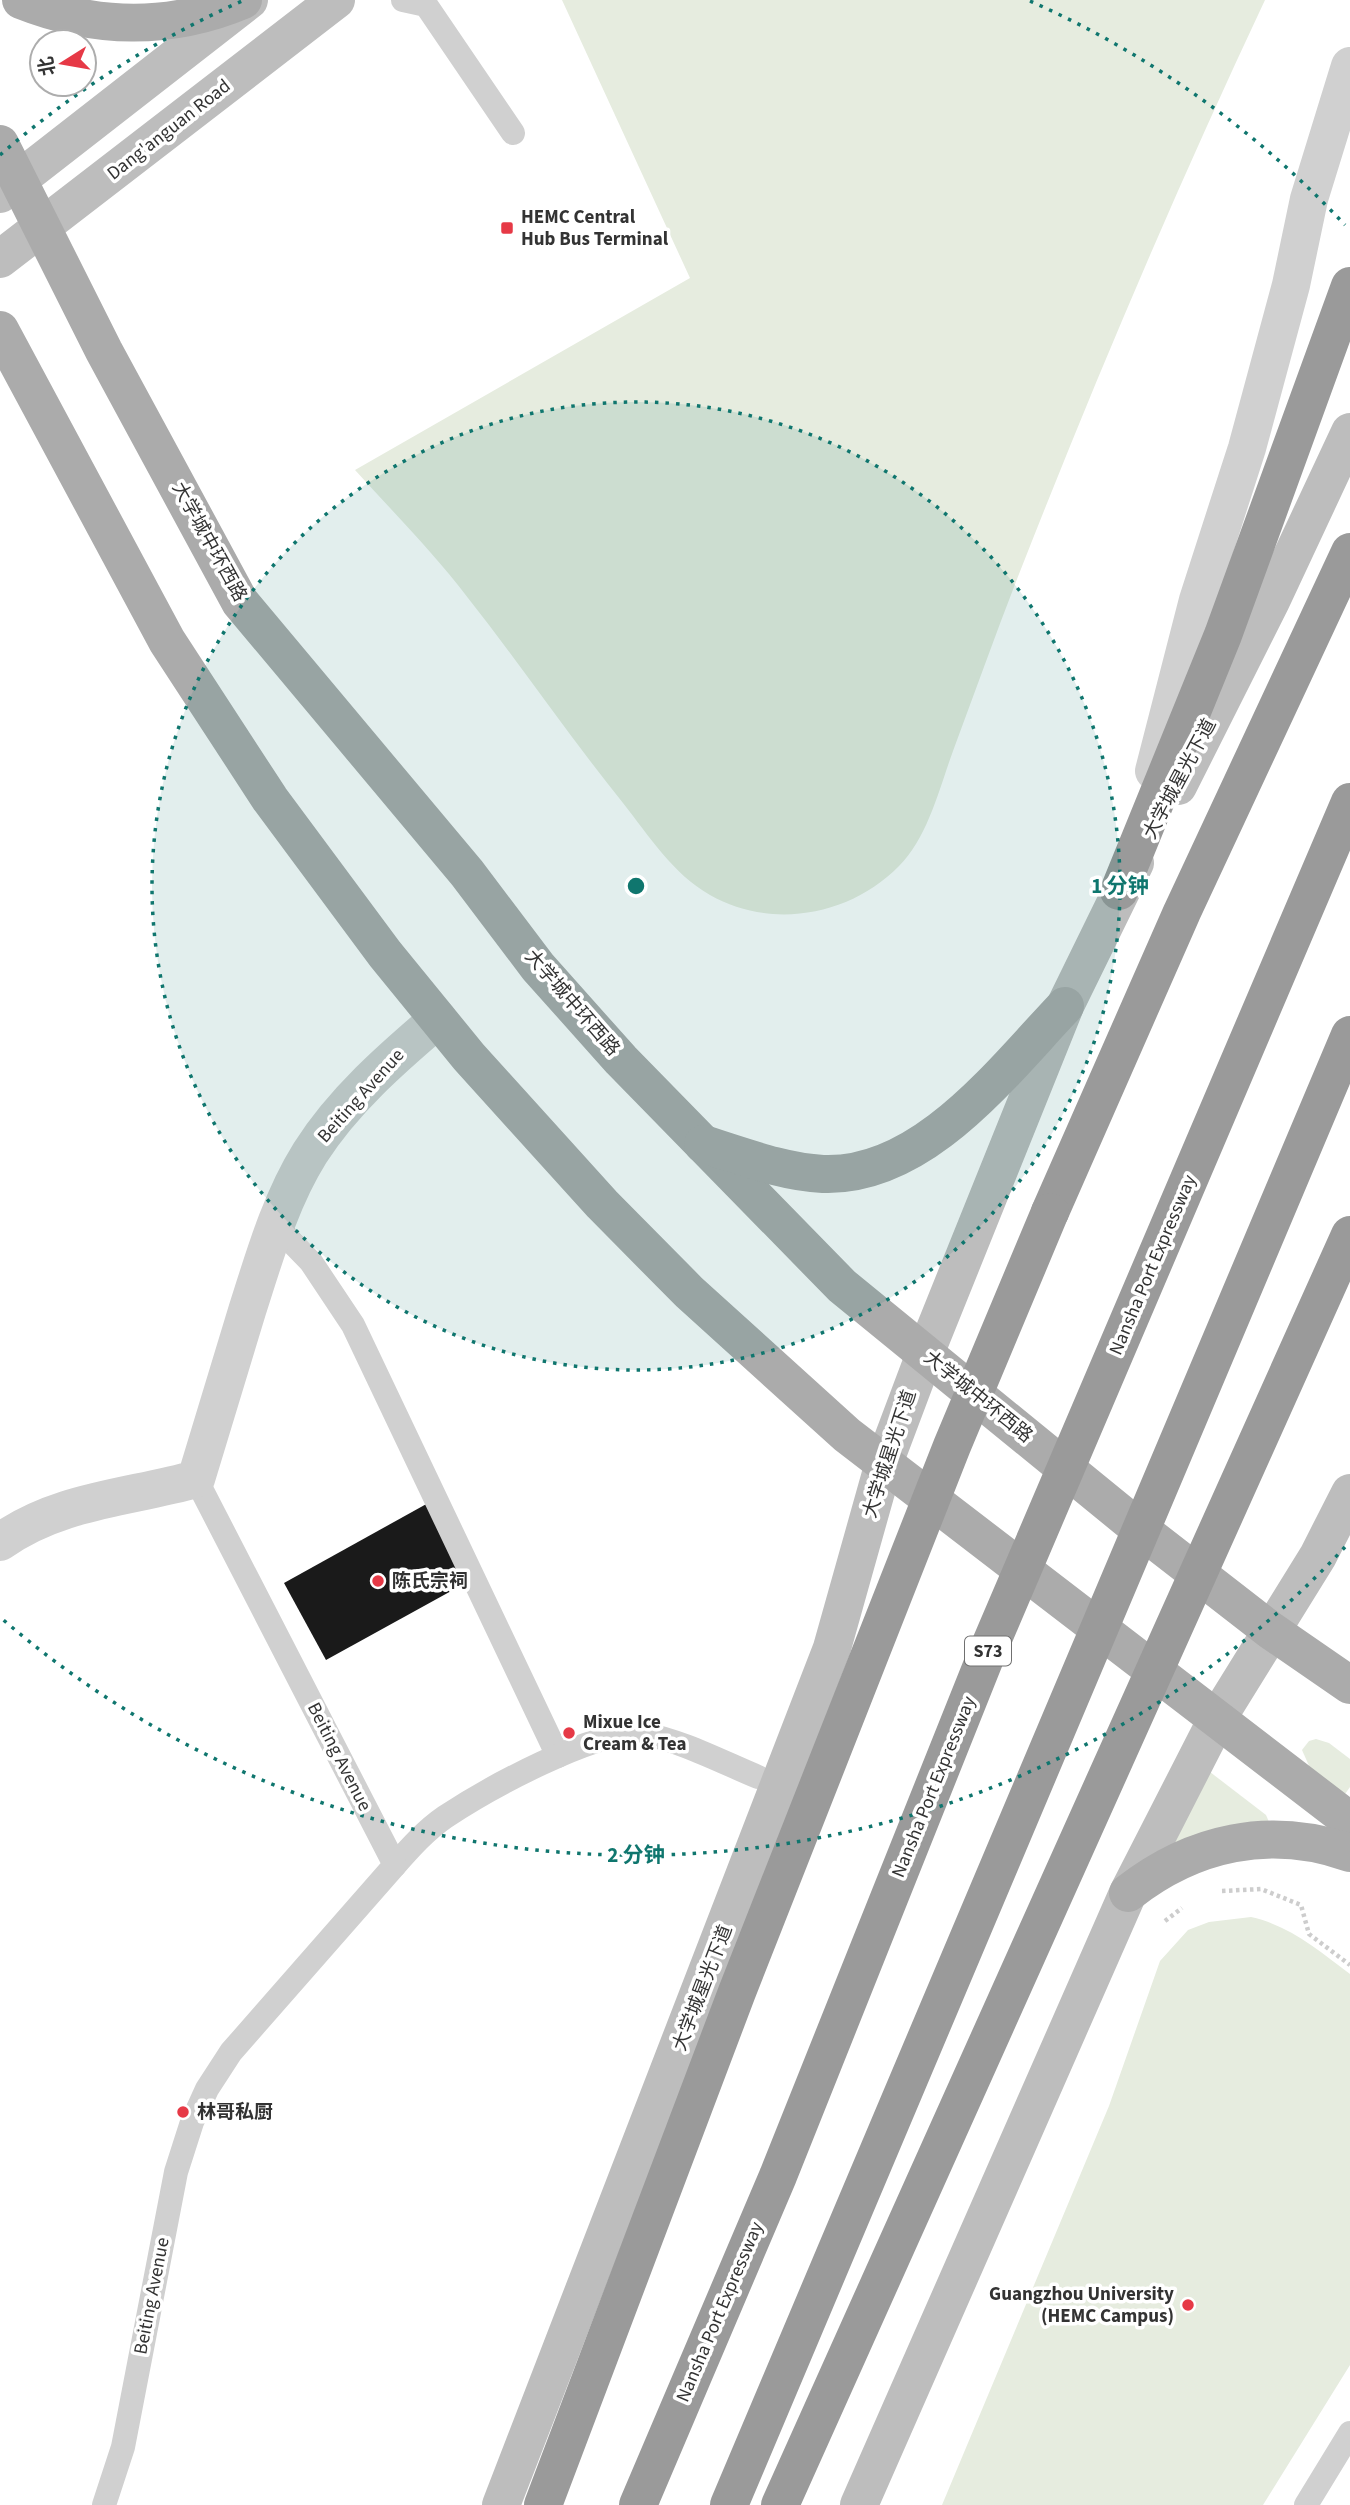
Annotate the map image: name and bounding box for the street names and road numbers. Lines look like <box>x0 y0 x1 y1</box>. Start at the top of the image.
street label: Dang'anguan Road <box>101 73 237 187</box>
street label: 大学城中环西路 <box>165 477 253 607</box>
street label: 大学城星光下道 <box>1137 714 1223 844</box>
street label: 大学城中环西路 <box>518 944 626 1062</box>
street label: Beiting Avenue <box>311 1043 411 1149</box>
street label: Nansha Port Expressway <box>1103 1171 1203 1359</box>
street label: 大学城中环西路 <box>918 1345 1038 1449</box>
street label: 大学城星光下道 <box>857 1387 923 1521</box>
road number: S73 <box>965 1636 1011 1666</box>
street label: Nansha Port Expressway <box>885 1692 983 1882</box>
street label: Beiting Avenue <box>300 1698 378 1816</box>
street label: 大学城星光下道 <box>667 1921 739 2055</box>
street label: Nansha Port Expressway <box>670 2218 770 2406</box>
street label: Beiting Avenue <box>127 2235 177 2357</box>

